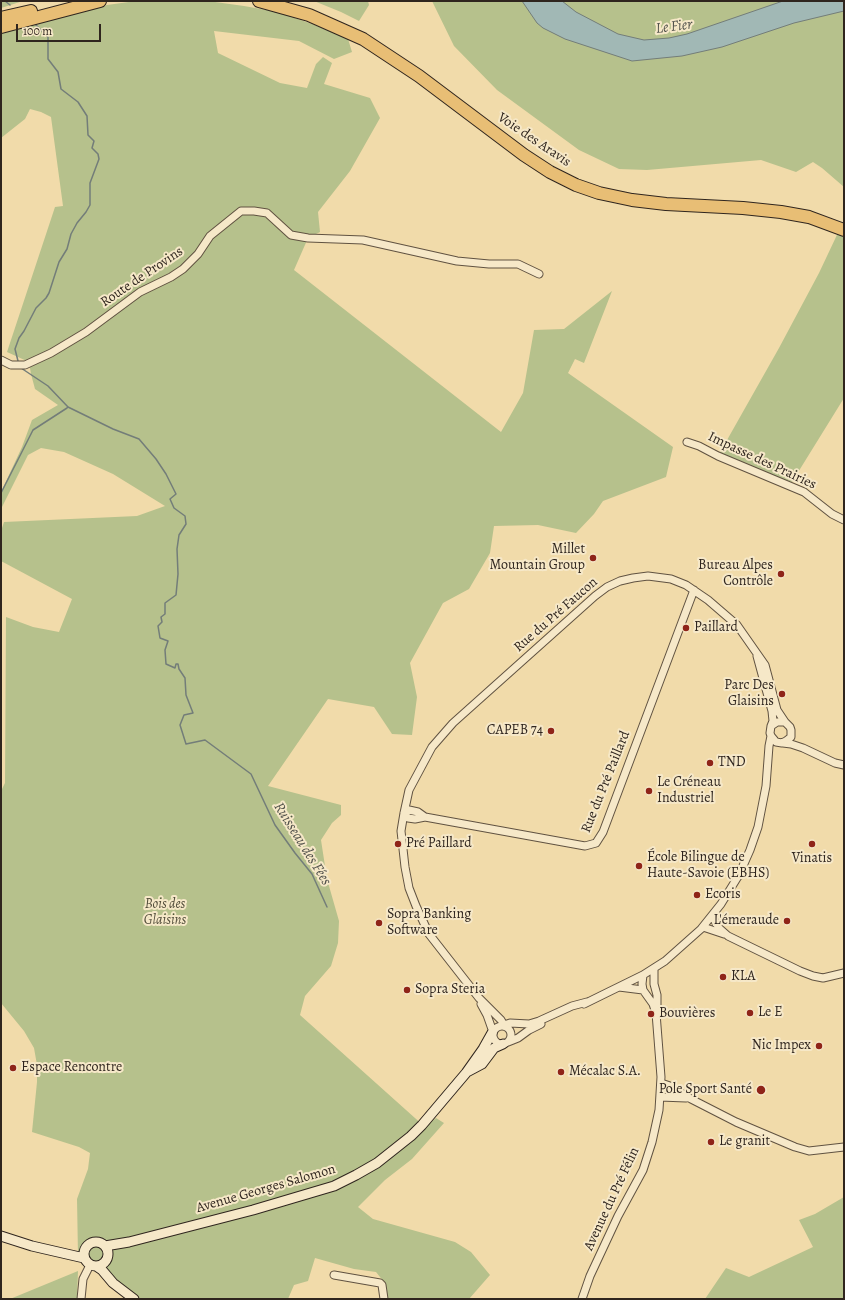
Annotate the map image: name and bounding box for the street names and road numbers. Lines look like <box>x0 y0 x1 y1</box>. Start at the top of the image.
street label: Voie des Aravis <box>494 109 574 171</box>
street label: Route de Provins <box>98 243 186 311</box>
street label: Impasse des Prairies <box>705 429 819 493</box>
street label: Rue du Pré Faucon <box>511 574 601 656</box>
street label: Rue du Pré Paillard <box>578 729 634 835</box>
street label: Avenue du Pré Félin <box>581 1145 643 1253</box>
street label: Avenue Georges Salomon <box>194 1161 338 1217</box>

